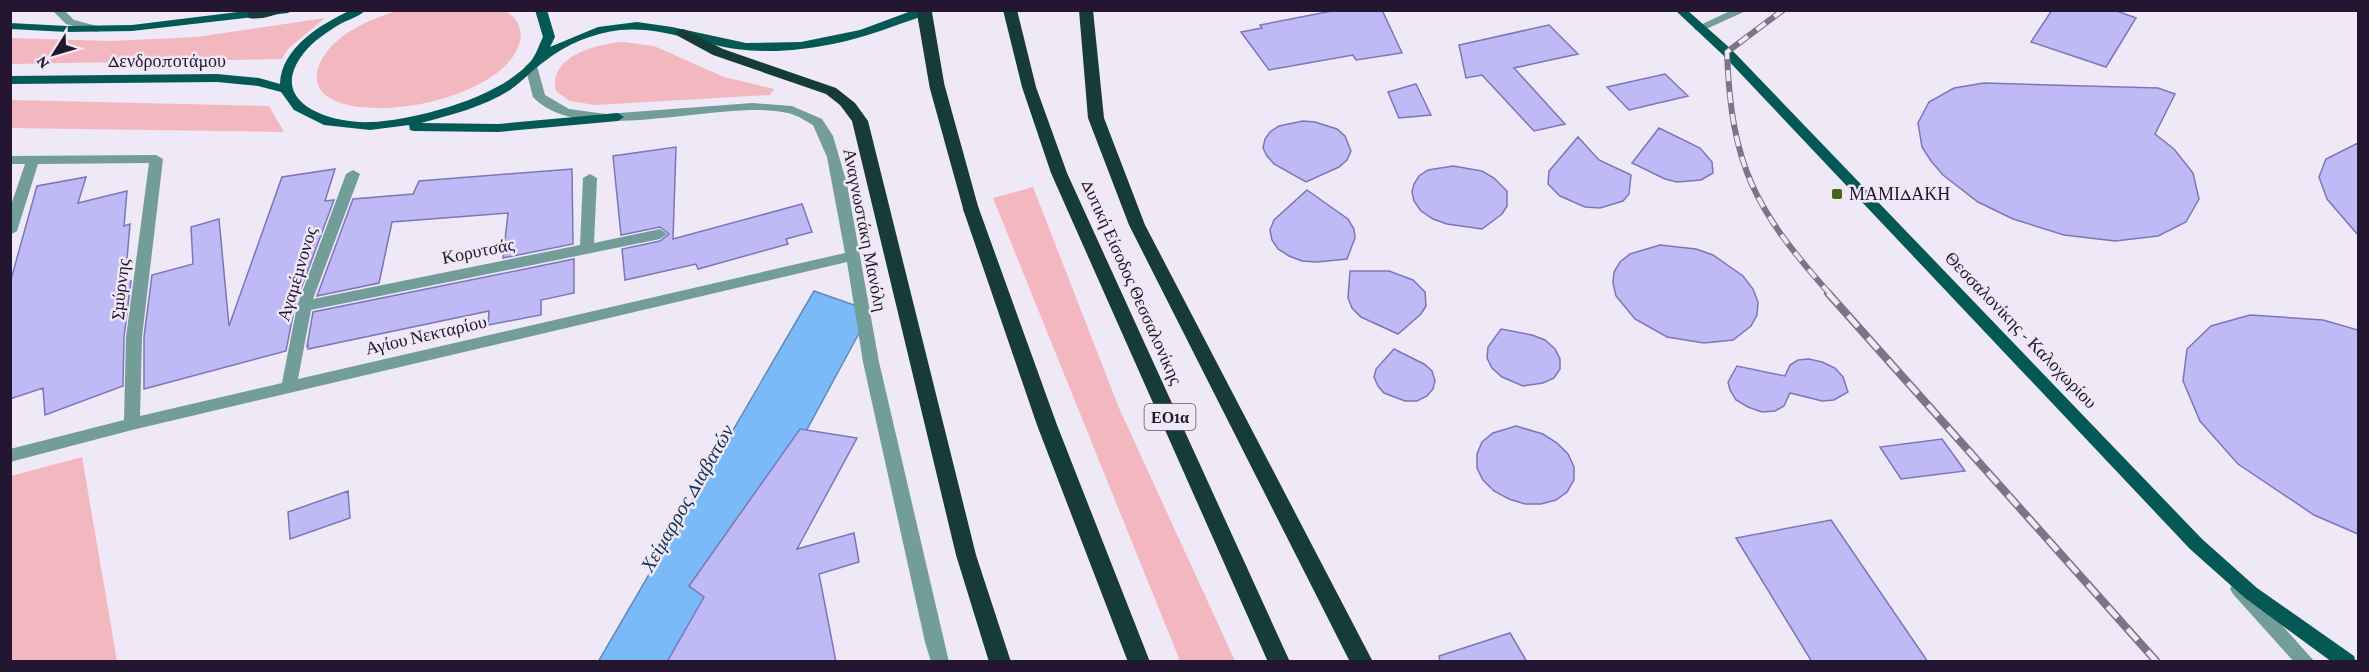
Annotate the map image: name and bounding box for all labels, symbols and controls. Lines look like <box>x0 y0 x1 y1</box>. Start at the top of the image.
north arrow <box>24 24 84 84</box>
street label: Δενδροποτάμου <box>108 51 226 71</box>
text: N <box>32 53 52 72</box>
street label: Αναγνωστάκη Μανόλη <box>839 147 891 313</box>
street label: Δυτική Είσοδος Θεσσαλονίκης <box>1078 176 1186 388</box>
place label: ΜΑΜΙΔΑΚΗ <box>1849 184 1950 204</box>
marker: ΜΑΜΙΔΑΚΗ <box>1830 187 1844 201</box>
street label: Αγαμέμνονος <box>273 225 321 323</box>
street label: Κορυτσάς <box>440 234 516 268</box>
street label: Θεσσαλονίκης - Καλοχωρίου <box>1941 248 2101 412</box>
street label: Σμύρνης <box>106 258 134 320</box>
street label: Αγίου Νεκταρίου <box>363 311 489 359</box>
road number: ΕΟ1α <box>1144 404 1196 430</box>
water label: Χείμαρρος Διαβατών <box>635 420 739 577</box>

